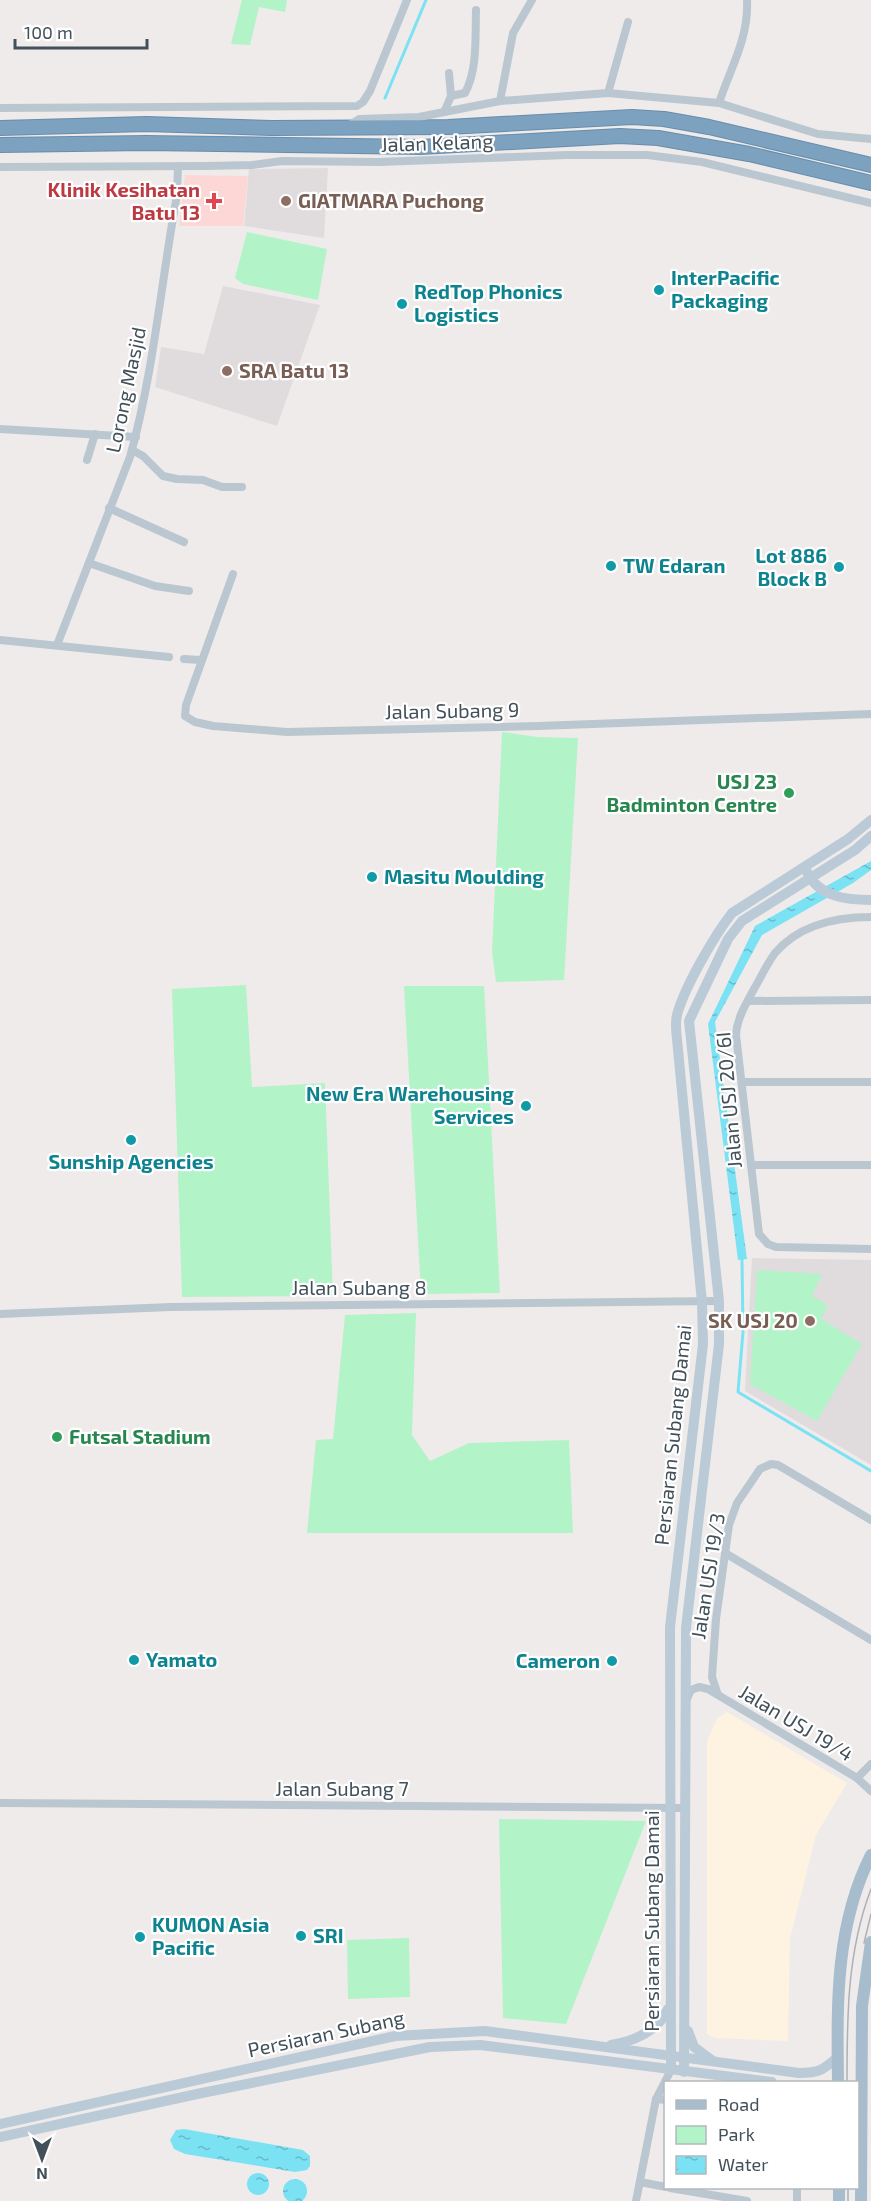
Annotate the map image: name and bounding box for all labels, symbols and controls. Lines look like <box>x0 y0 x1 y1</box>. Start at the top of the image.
scale bar <box>15 12 147 50</box>
text: 100 m <box>24 21 73 43</box>
street label: Jalan Kelang <box>380 128 494 156</box>
place label: Klinik Kesihatan Batu 13 <box>48 177 200 224</box>
place label: GIATMARA Puchong <box>298 188 484 212</box>
marker: Klinik Kesihatan Batu 13 <box>205 192 223 210</box>
marker: GIATMARA Puchong <box>279 194 293 208</box>
place label: InterPacific Packaging <box>671 265 780 312</box>
place label: RedTop Phonics Logistics <box>414 279 563 326</box>
marker: InterPacific Packaging <box>652 283 666 297</box>
marker: RedTop Phonics Logistics <box>395 297 409 311</box>
street label: Lorong Masjid <box>100 325 150 455</box>
place label: SRA Batu 13 <box>239 358 349 382</box>
marker: SRA Batu 13 <box>220 364 234 378</box>
place label: Lot 886 Block B <box>755 543 827 590</box>
place label: TW Edaran <box>623 553 726 577</box>
marker: TW Edaran <box>604 559 618 573</box>
marker: Lot 886 Block B <box>832 560 846 574</box>
street label: Jalan Subang 9 <box>385 697 519 723</box>
place label: USJ 23 Badminton Centre <box>606 769 777 816</box>
marker: USJ 23 Badminton Centre <box>782 786 796 800</box>
place label: Masitu Moulding <box>384 864 544 888</box>
marker: Masitu Moulding <box>365 870 379 884</box>
street label: Jalan USJ 20/6I <box>710 1031 746 1169</box>
place label: New Era Warehousing Services <box>306 1081 514 1128</box>
marker: New Era Warehousing Services <box>519 1099 533 1113</box>
marker: Sunship Agencies <box>124 1133 138 1147</box>
place label: Sunship Agencies <box>48 1149 214 1173</box>
street label: Jalan Subang 8 <box>291 1275 427 1299</box>
place label: SK USJ 20 <box>708 1308 798 1332</box>
marker: SK USJ 20 <box>803 1314 817 1328</box>
street label: Persiaran Subang Damai <box>648 1323 696 1546</box>
place label: Futsal Stadium <box>69 1424 211 1448</box>
marker: Futsal Stadium <box>50 1430 64 1444</box>
street label: Jalan USJ 19/3 <box>685 1511 729 1641</box>
place label: Yamato <box>146 1647 217 1671</box>
place label: Cameron <box>516 1648 600 1672</box>
marker: Yamato <box>127 1653 141 1667</box>
marker: Cameron <box>605 1654 619 1668</box>
street label: Jalan USJ 19/4 <box>735 1679 858 1766</box>
street label: Jalan Subang 7 <box>275 1776 409 1800</box>
street label: Persiaran Subang Damai <box>639 1810 663 2032</box>
place label: KUMON Asia Pacific <box>152 1912 269 1959</box>
place label: SRI <box>313 1923 344 1947</box>
marker: SRI <box>294 1929 308 1943</box>
marker: KUMON Asia Pacific <box>133 1930 147 1944</box>
street label: Persiaran Subang <box>245 2005 406 2061</box>
legend <box>664 2081 859 2189</box>
text: Road <box>718 2093 759 2115</box>
text: Park <box>718 2123 755 2145</box>
north arrow <box>12 2129 72 2189</box>
text: Water <box>718 2153 768 2175</box>
text: N <box>36 2165 48 2184</box>

